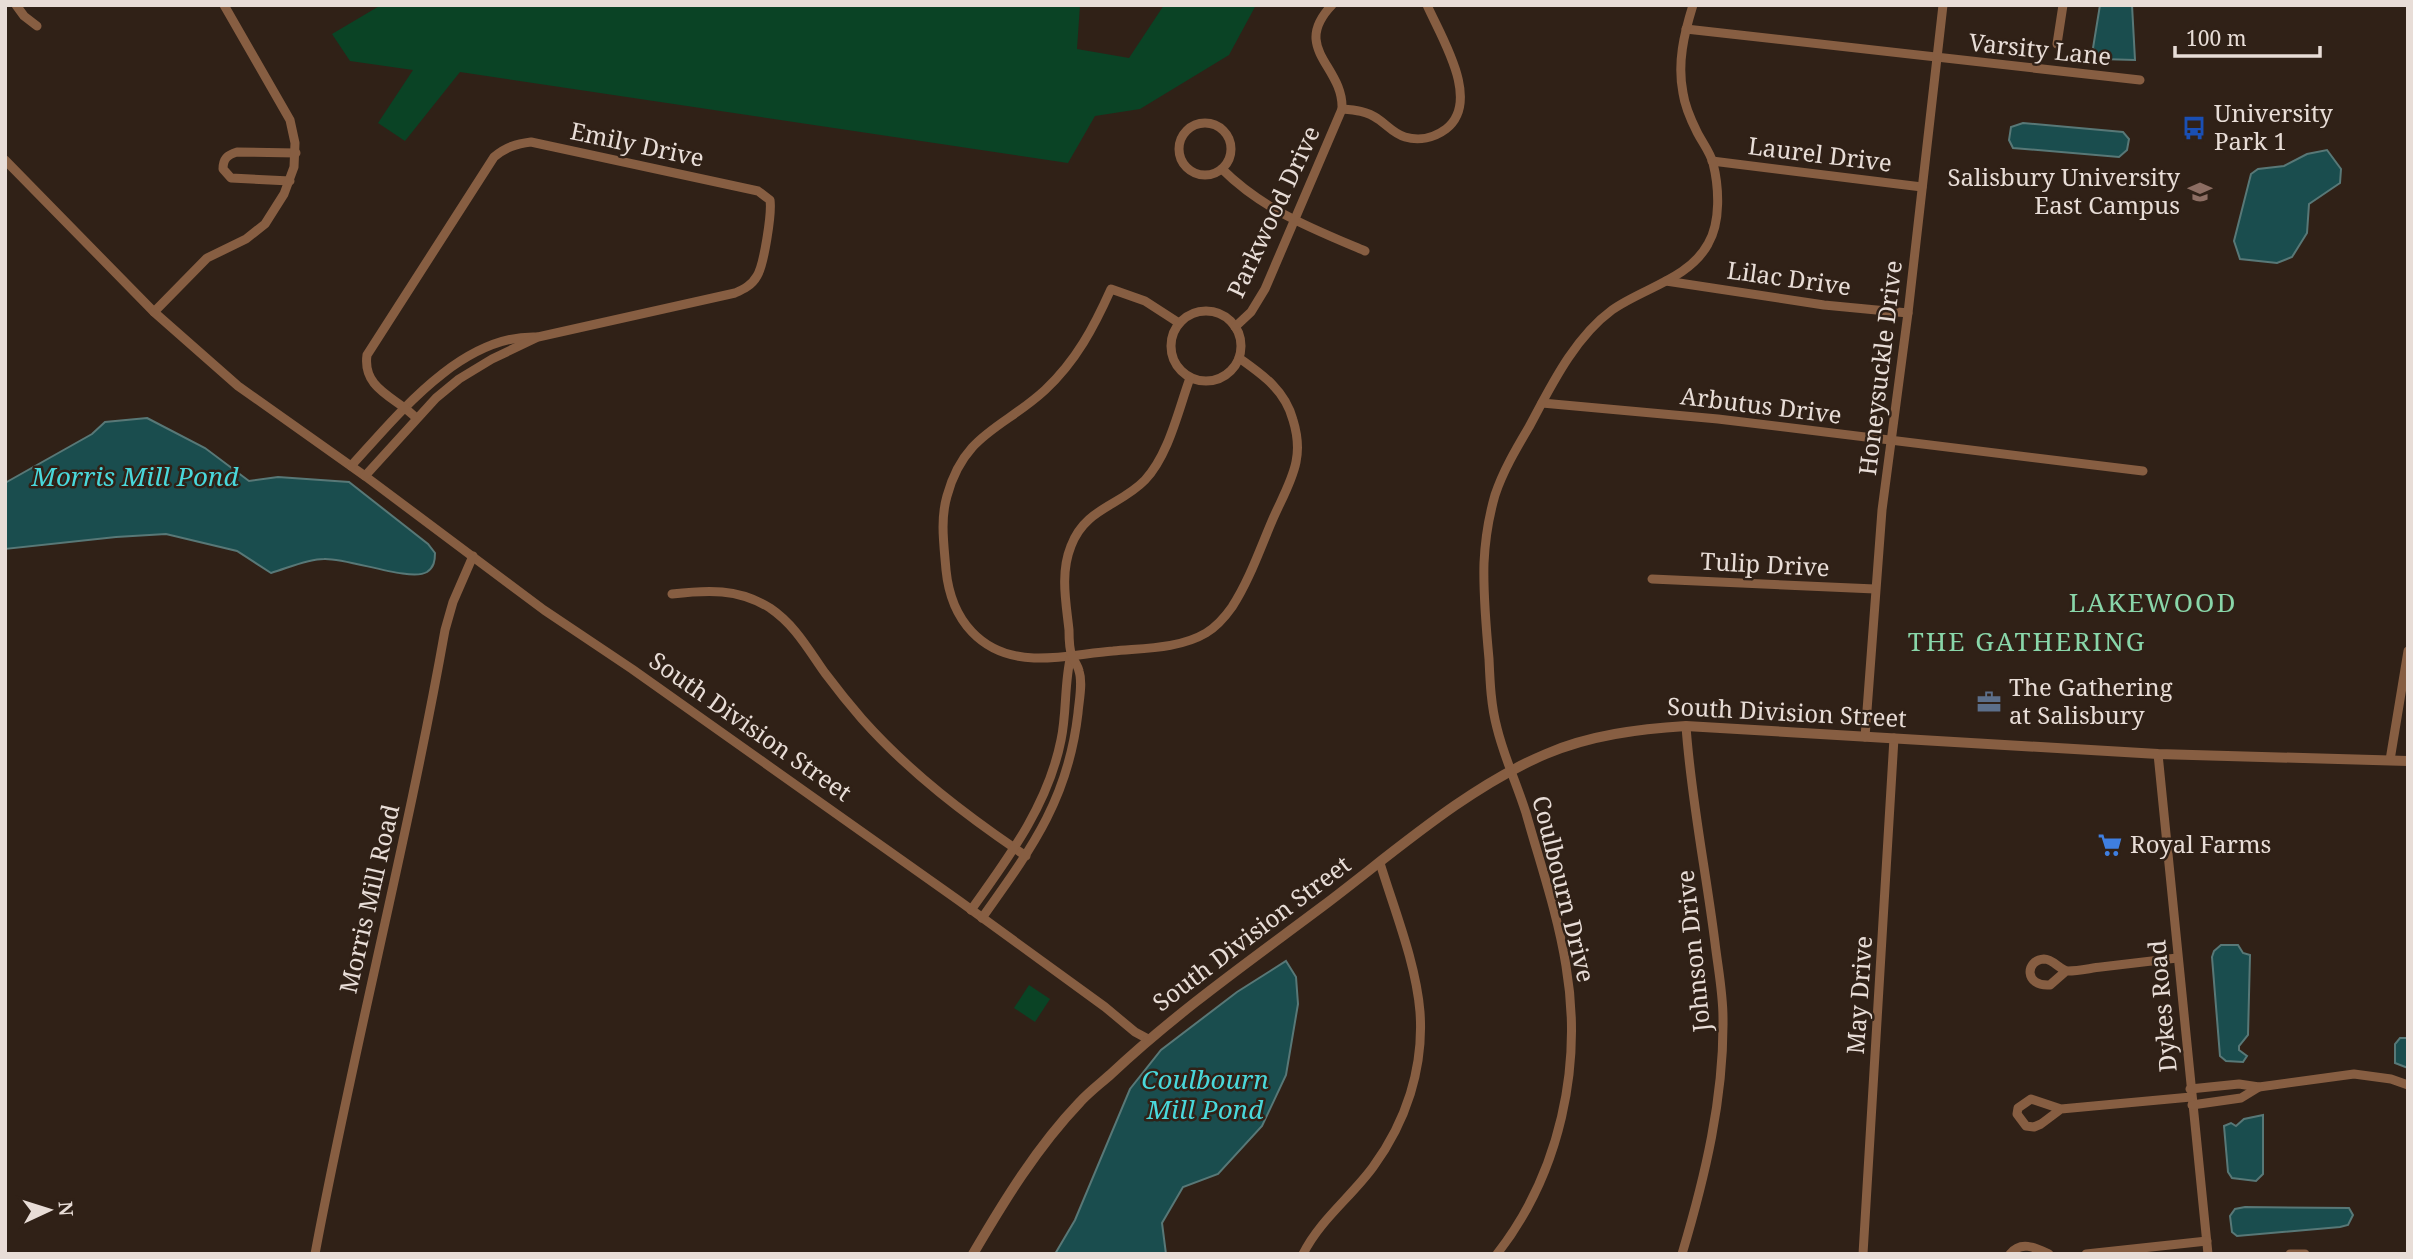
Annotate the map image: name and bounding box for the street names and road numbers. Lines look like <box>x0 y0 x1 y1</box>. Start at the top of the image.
street label: Varsity Lane <box>1967 25 2113 72</box>
street label: Emily Drive <box>567 113 707 174</box>
street label: Parkwood Drive <box>1218 120 1327 303</box>
street label: Laurel Drive <box>1746 128 1894 179</box>
street label: Lilac Drive <box>1725 252 1853 303</box>
street label: Honeysuckle Drive <box>1850 258 1909 477</box>
street label: Arbutus Drive <box>1679 378 1844 431</box>
street label: Tulip Drive <box>1700 544 1830 583</box>
street label: South Division Street <box>643 643 859 808</box>
street label: South Division Street <box>1666 689 1908 734</box>
street label: Coulbourn Drive <box>1525 792 1604 985</box>
street label: Morris Mill Road <box>331 801 406 996</box>
street label: South Division Street <box>1145 847 1357 1018</box>
street label: Johnson Drive <box>1668 869 1718 1035</box>
street label: May Drive <box>1838 935 1879 1055</box>
street label: Dykes Road <box>2139 939 2184 1073</box>

